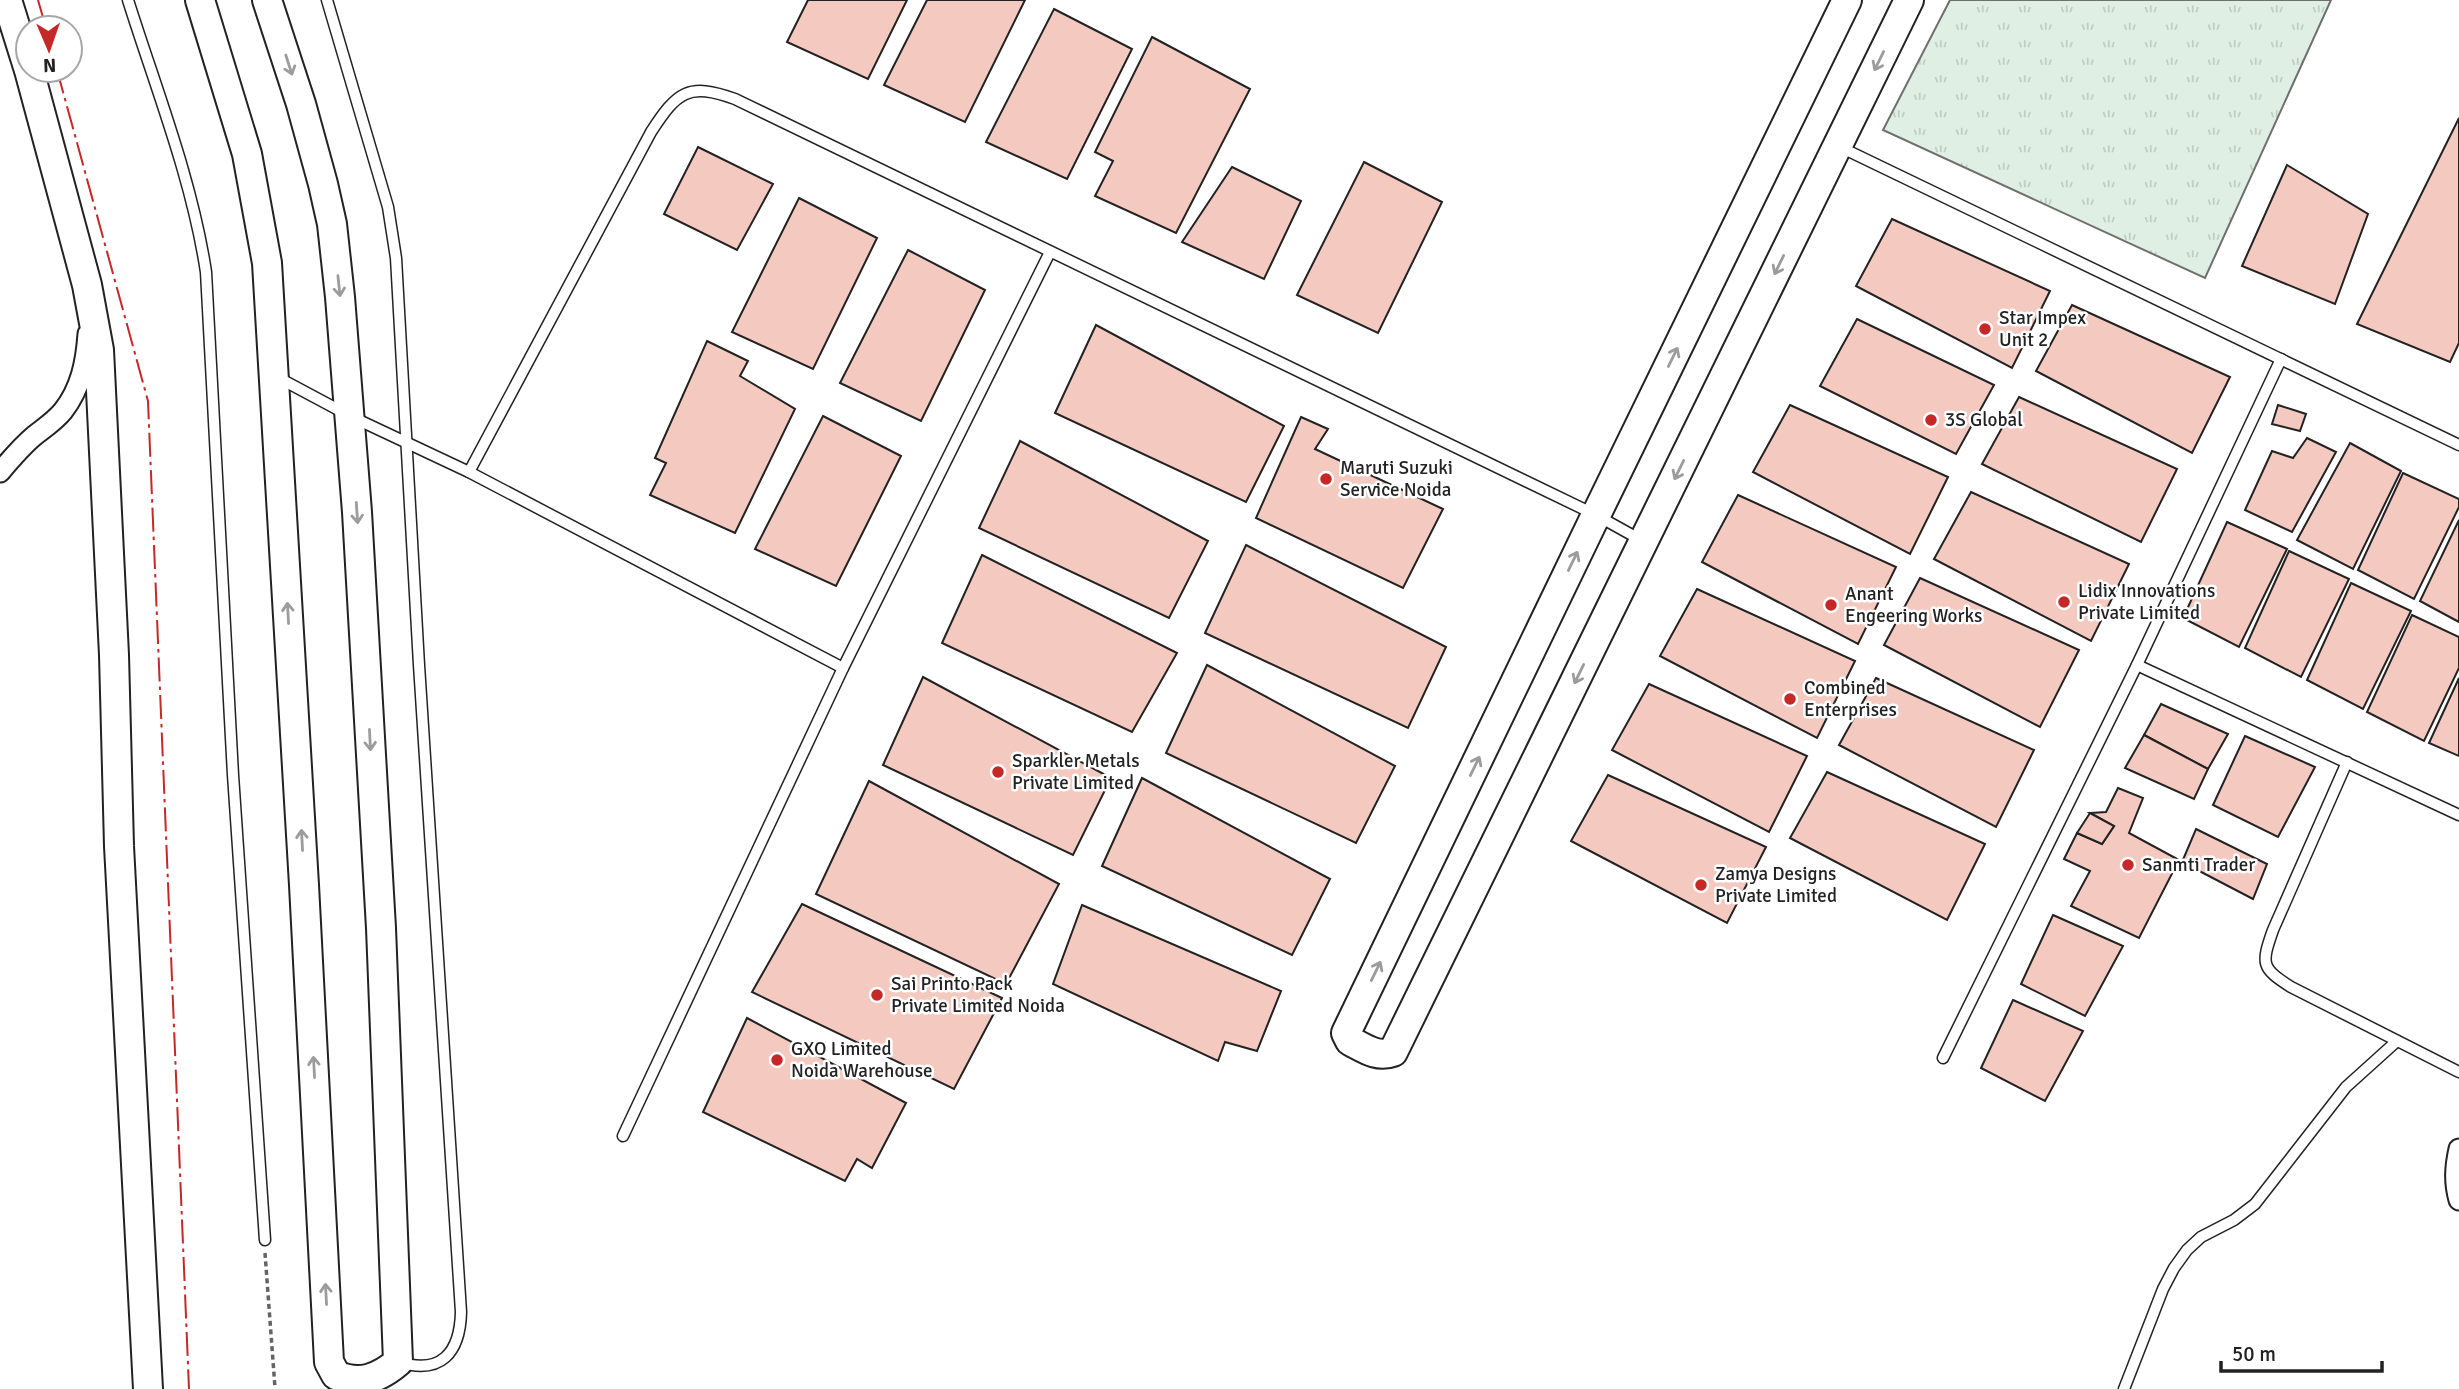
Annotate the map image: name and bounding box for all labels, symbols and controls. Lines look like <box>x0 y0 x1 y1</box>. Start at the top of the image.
north arrow <box>14 14 84 84</box>
one-way arrow <box>1872 50 1886 71</box>
text: N <box>43 53 57 77</box>
one-way arrow <box>283 54 296 76</box>
one-way arrow <box>1772 255 1785 276</box>
one-way arrow <box>333 274 346 297</box>
place label: Star Impex Unit 2 <box>1999 306 2086 352</box>
marker: Star Impex Unit 2 <box>1977 321 1993 337</box>
one-way arrow <box>1667 346 1680 368</box>
place label: 3S Global <box>1945 408 2023 432</box>
marker: 3S Global <box>1923 412 1939 428</box>
place label: Maruti Suzuki Service Noida <box>1340 456 1453 502</box>
one-way arrow <box>1671 459 1685 480</box>
marker: Maruti Suzuki Service Noida <box>1318 471 1334 487</box>
one-way arrow <box>350 501 363 524</box>
one-way arrow <box>1567 551 1581 572</box>
place label: Lidix Innovations Private Limited <box>2078 579 2215 625</box>
place label: Anant Engeering Works <box>1845 582 1982 628</box>
marker: Lidix Innovations Private Limited <box>2056 594 2072 610</box>
marker: Anant Engeering Works <box>1823 597 1839 613</box>
one-way arrow <box>281 602 294 625</box>
one-way arrow <box>1571 663 1585 684</box>
place label: Combined Enterprises <box>1804 676 1897 722</box>
marker: Combined Enterprises <box>1782 691 1798 707</box>
one-way arrow <box>364 728 377 751</box>
place label: Sparkler Metals Private Limited <box>1012 749 1140 795</box>
one-way arrow <box>1468 756 1482 777</box>
marker: Sparkler Metals Private Limited <box>990 764 1006 780</box>
one-way arrow <box>295 829 308 852</box>
place label: Sanmti Trader <box>2142 853 2255 877</box>
marker: Sanmti Trader <box>2120 857 2136 873</box>
place label: Zamya Designs Private Limited <box>1715 862 1837 908</box>
marker: Zamya Designs Private Limited <box>1693 877 1709 893</box>
one-way arrow <box>1370 961 1383 982</box>
place label: Sai Printo Pack Private Limited Noida <box>891 972 1065 1018</box>
marker: Sai Printo Pack Private Limited Noida <box>869 987 885 1003</box>
place label: GXO Limited Noida Warehouse <box>791 1037 933 1083</box>
marker: GXO Limited Noida Warehouse <box>769 1052 785 1068</box>
one-way arrow <box>307 1056 320 1079</box>
one-way arrow <box>319 1284 332 1306</box>
scale bar <box>2221 1330 2382 1374</box>
text: 50 m <box>2232 1341 2276 1367</box>

